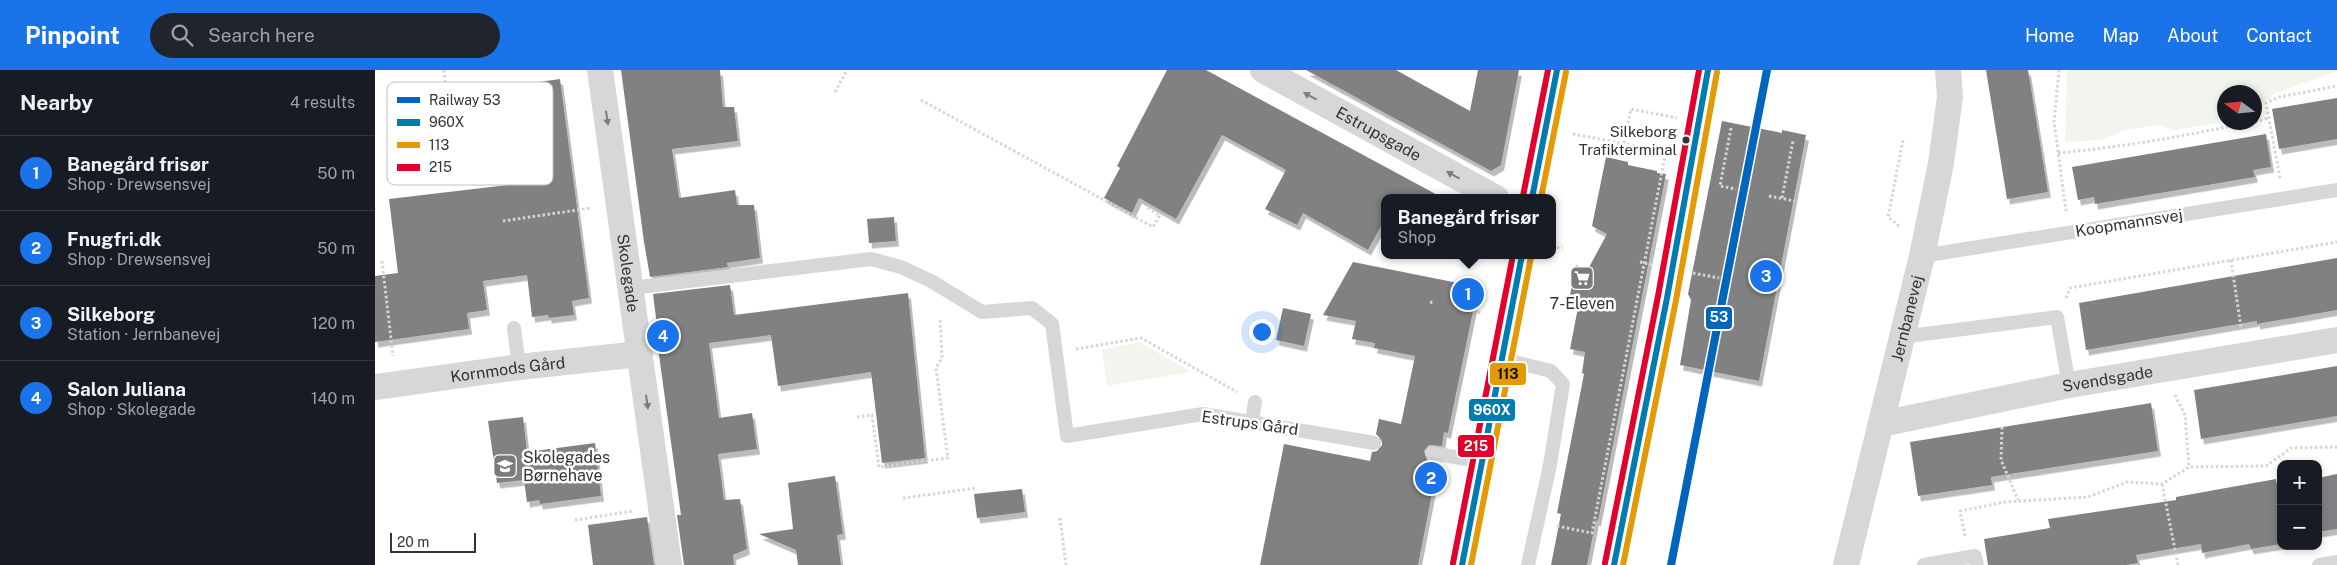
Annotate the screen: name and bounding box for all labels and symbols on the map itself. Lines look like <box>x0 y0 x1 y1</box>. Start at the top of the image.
legend <box>387 82 553 185</box>
north arrow <box>2217 85 2262 130</box>
text: Railway 53 <box>429 92 501 108</box>
one-way arrow <box>1304 92 1317 101</box>
street label: Estrupsgade <box>1333 103 1425 165</box>
one-way arrow <box>603 111 611 127</box>
text: 960X <box>429 114 465 130</box>
place label: Silkeborg Trafikterminal <box>1579 123 1677 158</box>
marker: Silkeborg Trafikterminal <box>1681 135 1691 145</box>
text: 113 <box>429 137 449 153</box>
text: 215 <box>429 159 452 175</box>
one-way arrow <box>1445 171 1460 179</box>
street label: Koopmannsvej <box>2074 205 2184 241</box>
street label: Skolegade <box>613 233 643 314</box>
pin: 3 <box>1750 257 1782 295</box>
supermarket icon: 7-Eleven <box>1569 265 1595 291</box>
street label: Jernbanevej <box>1887 273 1926 364</box>
pin: 1 <box>1452 275 1484 313</box>
place label: 7-Eleven <box>1550 294 1614 313</box>
line badge: 53 <box>1705 306 1733 330</box>
text: 53 <box>1710 309 1728 325</box>
pin: 4 <box>647 317 679 355</box>
your location <box>1249 319 1275 345</box>
street label: Kornmods Gård <box>449 353 566 386</box>
line badge: 113 <box>1489 362 1527 386</box>
street label: Svendsgade <box>2060 362 2154 396</box>
text: 113 <box>1497 366 1519 382</box>
one-way arrow <box>643 395 651 411</box>
line badge: 960X <box>1468 398 1516 422</box>
text: 960X <box>1473 402 1511 418</box>
street label: Estrups Gård <box>1201 407 1299 439</box>
line badge: 215 <box>1457 434 1495 458</box>
text: 215 <box>1464 438 1488 454</box>
place label: Skolegades Børnehave <box>523 448 610 485</box>
school or university icon: Skolegades Børnehave <box>492 453 518 479</box>
pin: 2 <box>1415 459 1447 497</box>
scale bar <box>390 530 476 553</box>

